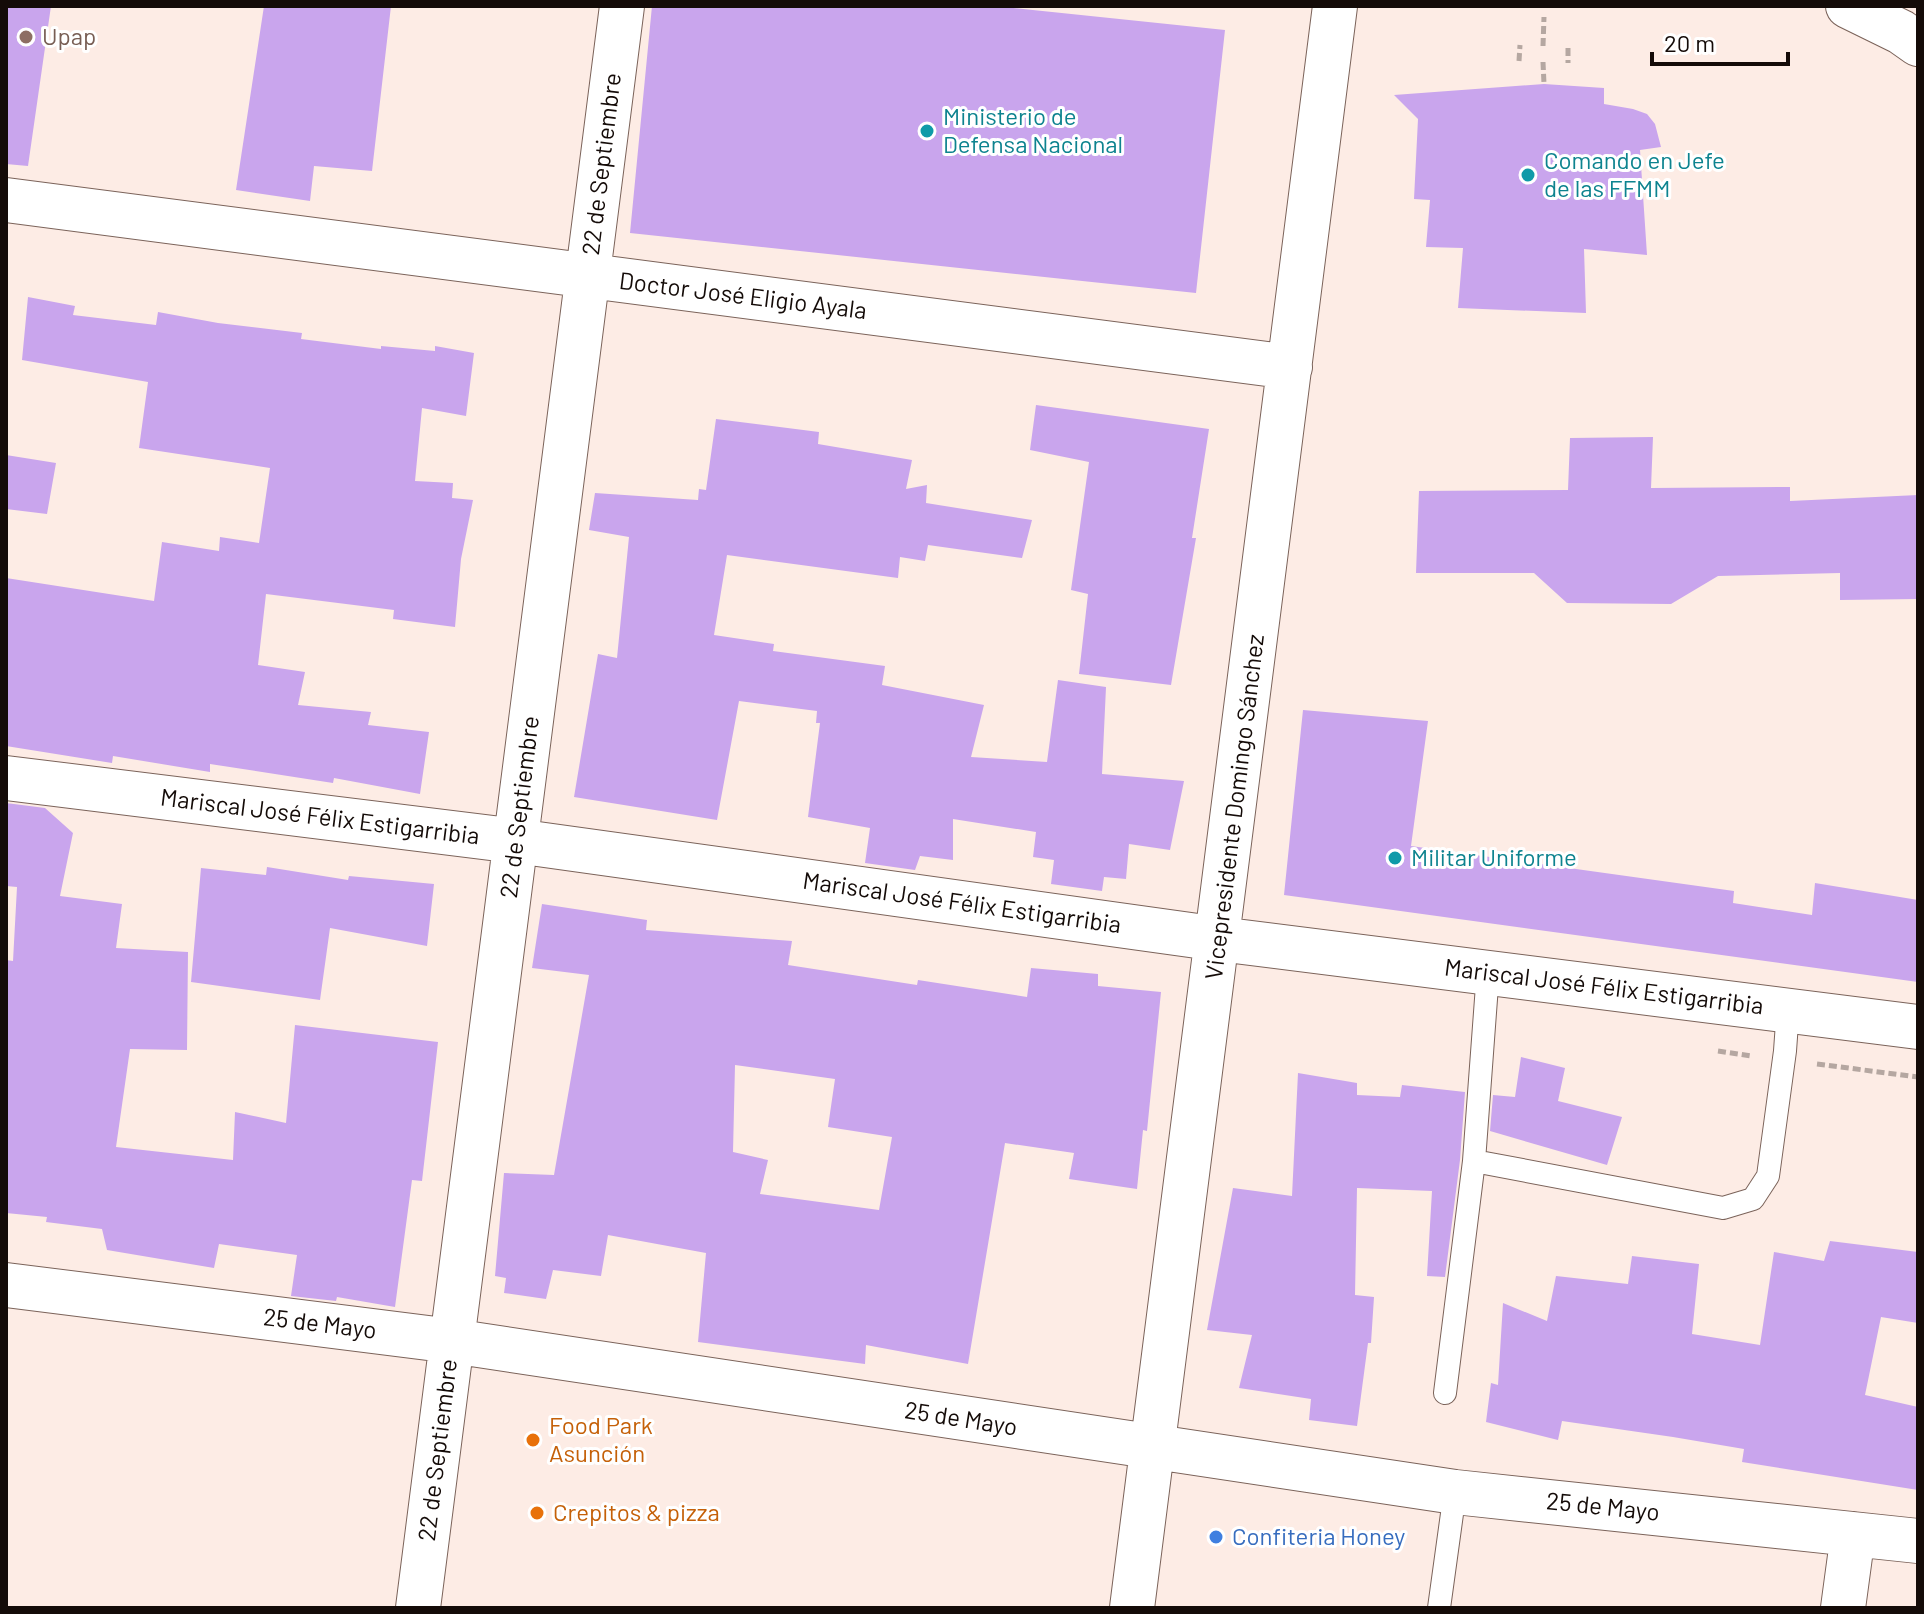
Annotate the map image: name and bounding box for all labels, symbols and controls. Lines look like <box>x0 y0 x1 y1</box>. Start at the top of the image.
scale bar <box>1652 16 1788 66</box>
place label: Upap <box>42 21 96 50</box>
marker: Upap <box>17 28 35 46</box>
text: 20 m <box>1664 28 1715 57</box>
street label: 22 de Septiembre <box>575 71 626 257</box>
place label: Ministerio de Defensa Nacional <box>943 101 1123 158</box>
marker: Ministerio de Defensa Nacional <box>918 122 936 140</box>
place label: Comando en Jefe de las FFMM <box>1544 145 1725 202</box>
marker: Comando en Jefe de las FFMM <box>1519 166 1537 184</box>
street label: Doctor José Eligio Ayala <box>618 265 869 324</box>
street label: Vicepresidente Domingo Sánchez <box>1198 633 1269 981</box>
street label: 22 de Septiembre <box>493 714 544 900</box>
street label: Mariscal José Félix Estigarribia <box>159 782 481 849</box>
place label: Militar Uniforme <box>1411 842 1577 871</box>
marker: Militar Uniforme <box>1386 849 1404 867</box>
street label: Mariscal José Félix Estigarribia <box>801 865 1123 938</box>
street label: Mariscal José Félix Estigarribia <box>1443 952 1765 1019</box>
street label: 25 de Mayo <box>262 1301 378 1344</box>
street label: 22 de Septiembre <box>411 1357 462 1543</box>
street label: 25 de Mayo <box>903 1394 1020 1441</box>
place label: Food Park Asunción <box>549 1410 653 1467</box>
marker: Food Park Asunción <box>524 1431 542 1449</box>
street label: 25 de Mayo <box>1545 1485 1661 1526</box>
place label: Crepitos & pizza <box>553 1497 720 1526</box>
marker: Crepitos & pizza <box>528 1504 546 1522</box>
place label: Confiteria Honey <box>1232 1521 1405 1550</box>
marker: Confiteria Honey <box>1207 1528 1225 1546</box>

